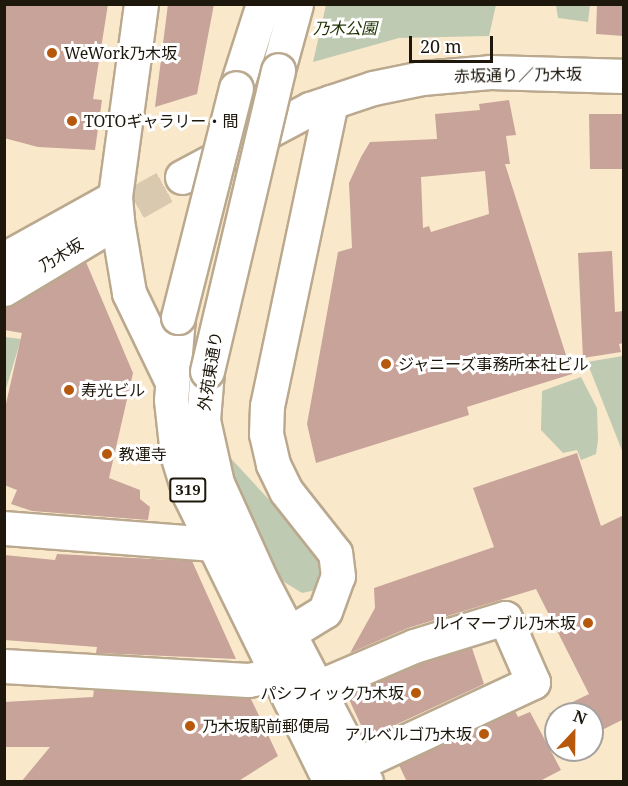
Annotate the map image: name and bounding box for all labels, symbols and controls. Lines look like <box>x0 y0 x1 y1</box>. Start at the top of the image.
park label: 乃木公園 <box>313 18 377 38</box>
scale bar <box>412 24 496 62</box>
text: 20 m <box>420 34 462 58</box>
place label: WeWork乃木坂 <box>64 43 177 63</box>
marker: WeWork乃木坂 <box>45 46 59 60</box>
street label: 赤坂通り／乃木坂 <box>454 64 582 86</box>
place label: TOTOギャラリー・間 <box>84 111 238 131</box>
marker: TOTOギャラリー・間 <box>65 114 79 128</box>
street label: 乃木坂 <box>35 234 87 276</box>
street label: 外苑東通り <box>194 330 226 412</box>
place label: ジャニーズ事務所本社ビル <box>398 354 590 374</box>
marker: ジャニーズ事務所本社ビル <box>379 357 393 371</box>
place label: 寿光ビル <box>81 380 145 400</box>
marker: 寿光ビル <box>62 383 76 397</box>
place label: 教運寺 <box>119 444 167 464</box>
marker: 教運寺 <box>100 447 114 461</box>
road number: 319 <box>168 478 207 502</box>
place label: ルイマーブル乃木坂 <box>432 613 576 633</box>
marker: ルイマーブル乃木坂 <box>581 616 595 630</box>
place label: パシフィック乃木坂 <box>260 683 404 703</box>
marker: パシフィック乃木坂 <box>409 686 423 700</box>
north arrow <box>544 702 604 762</box>
text: N <box>570 705 590 730</box>
place label: 乃木坂駅前郵便局 <box>202 716 330 736</box>
marker: 乃木坂駅前郵便局 <box>183 719 197 733</box>
place label: アルベルゴ乃木坂 <box>344 724 472 744</box>
marker: アルベルゴ乃木坂 <box>477 727 491 741</box>

